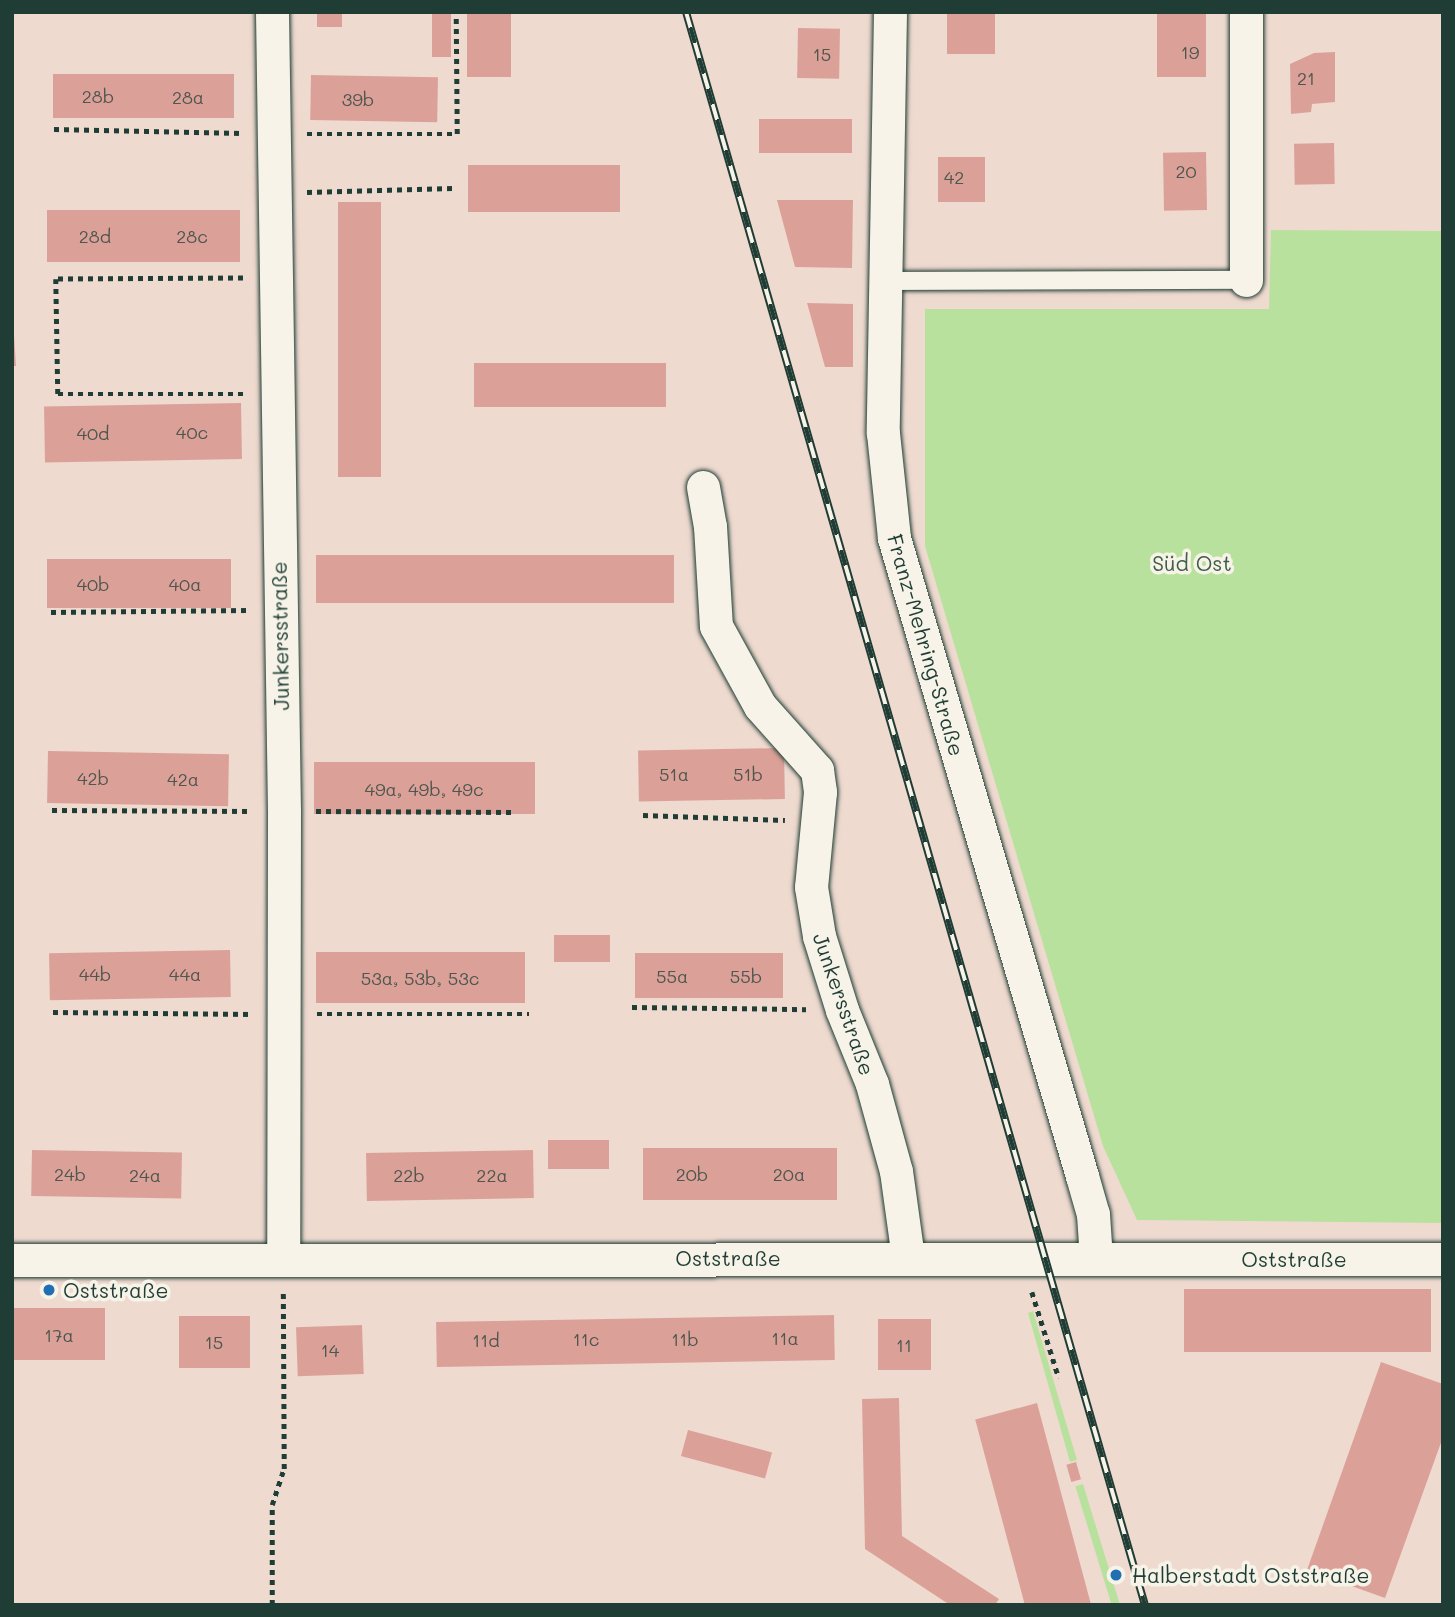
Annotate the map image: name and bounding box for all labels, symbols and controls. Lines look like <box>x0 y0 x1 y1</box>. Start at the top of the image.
house number: 19 <box>1181 41 1199 63</box>
house number: 15 <box>813 43 831 65</box>
house number: 21 <box>1297 67 1315 89</box>
house number: 28b <box>82 85 114 107</box>
house number: 28a <box>172 86 204 108</box>
house number: 39b <box>342 88 374 110</box>
house number: 20 <box>1175 160 1197 182</box>
house number: 42 <box>944 166 964 188</box>
house number: 28d <box>79 225 111 247</box>
house number: 28c <box>176 225 208 247</box>
house number: 40c <box>176 421 208 443</box>
house number: 40d <box>76 422 110 444</box>
street label: Franz-Mehring-Straße <box>882 531 970 759</box>
park label: Süd Ost <box>1152 550 1232 576</box>
street label: Junkersstraße <box>266 561 294 711</box>
house number: 40b <box>76 573 110 595</box>
house number: 40a <box>169 573 201 595</box>
house number: 51a <box>659 763 689 785</box>
house number: 51b <box>733 763 763 785</box>
house number: 42b <box>77 767 109 789</box>
house number: 42a <box>167 768 199 790</box>
house number: 49a, 49b, 49c <box>364 778 484 800</box>
street label: Junkersstraße <box>808 929 880 1079</box>
house number: 44b <box>79 963 111 985</box>
house number: 44a <box>169 963 201 985</box>
house number: 55a <box>656 965 688 987</box>
house number: 55b <box>730 965 762 987</box>
house number: 53a, 53b, 53c <box>361 967 479 989</box>
house number: 24b <box>54 1163 86 1185</box>
house number: 20b <box>676 1163 708 1185</box>
house number: 20a <box>773 1163 805 1185</box>
house number: 24a <box>129 1164 161 1186</box>
house number: 22b <box>393 1164 425 1186</box>
house number: 22a <box>476 1164 508 1186</box>
street label: Oststraße <box>675 1245 781 1271</box>
street label: Oststraße <box>1241 1246 1347 1272</box>
place label: Oststraße <box>63 1277 168 1303</box>
marker: Oststraße <box>41 1282 57 1298</box>
house number: 17a <box>44 1324 74 1346</box>
house number: 11a <box>771 1327 799 1349</box>
house number: 11c <box>573 1328 599 1350</box>
house number: 11b <box>671 1328 699 1350</box>
house number: 11d <box>472 1329 500 1351</box>
house number: 15 <box>205 1331 223 1353</box>
house number: 11 <box>896 1334 912 1356</box>
house number: 14 <box>321 1339 339 1361</box>
place label: Halberstadt Oststraße <box>1132 1562 1370 1588</box>
marker: Halberstadt Oststraße <box>1106 1565 1126 1585</box>

